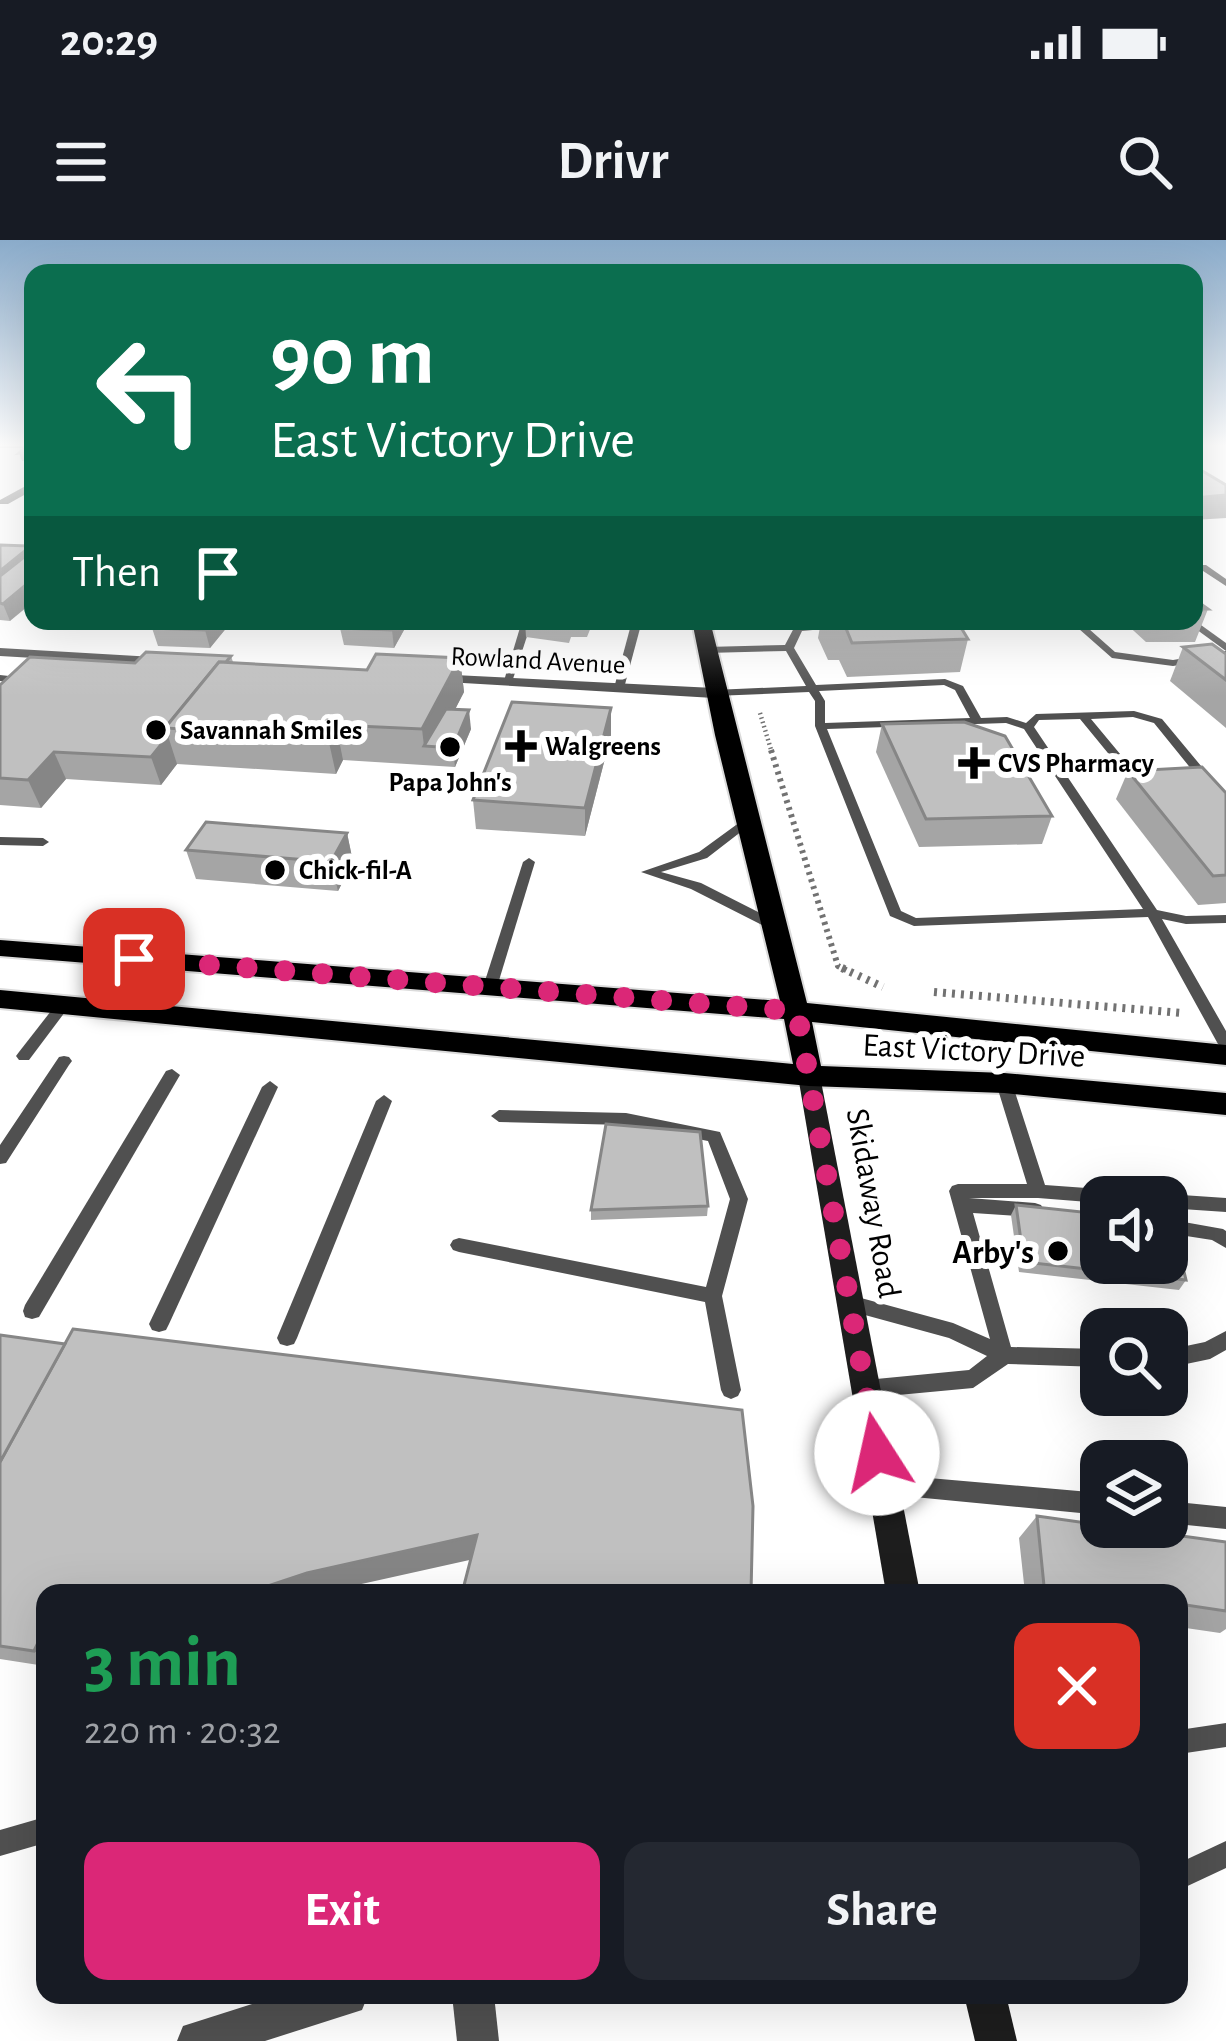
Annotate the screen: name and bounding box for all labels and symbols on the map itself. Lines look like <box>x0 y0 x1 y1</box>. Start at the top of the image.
street label: Rowland Avenue <box>450 642 626 679</box>
marker: Savannah Smiles <box>143 717 169 743</box>
place label: Savannah Smiles <box>180 717 362 744</box>
marker: Walgreens <box>508 733 534 759</box>
place label: Walgreens <box>545 733 661 760</box>
marker: Papa John's <box>437 734 463 760</box>
marker: CVS Pharmacy <box>961 750 987 776</box>
place label: CVS Pharmacy <box>998 750 1155 778</box>
place label: Papa John's <box>388 769 512 796</box>
marker: Chick-fil-A <box>262 857 288 883</box>
place label: Chick-fil-A <box>299 857 412 884</box>
pin <box>83 908 185 1010</box>
street label: East Victory Drive <box>862 1029 1086 1074</box>
street label: Skidaway Road <box>840 1106 905 1301</box>
place label: Arby's <box>952 1237 1034 1270</box>
marker: Arby's <box>1045 1238 1071 1264</box>
position arrow <box>814 1390 940 1516</box>

